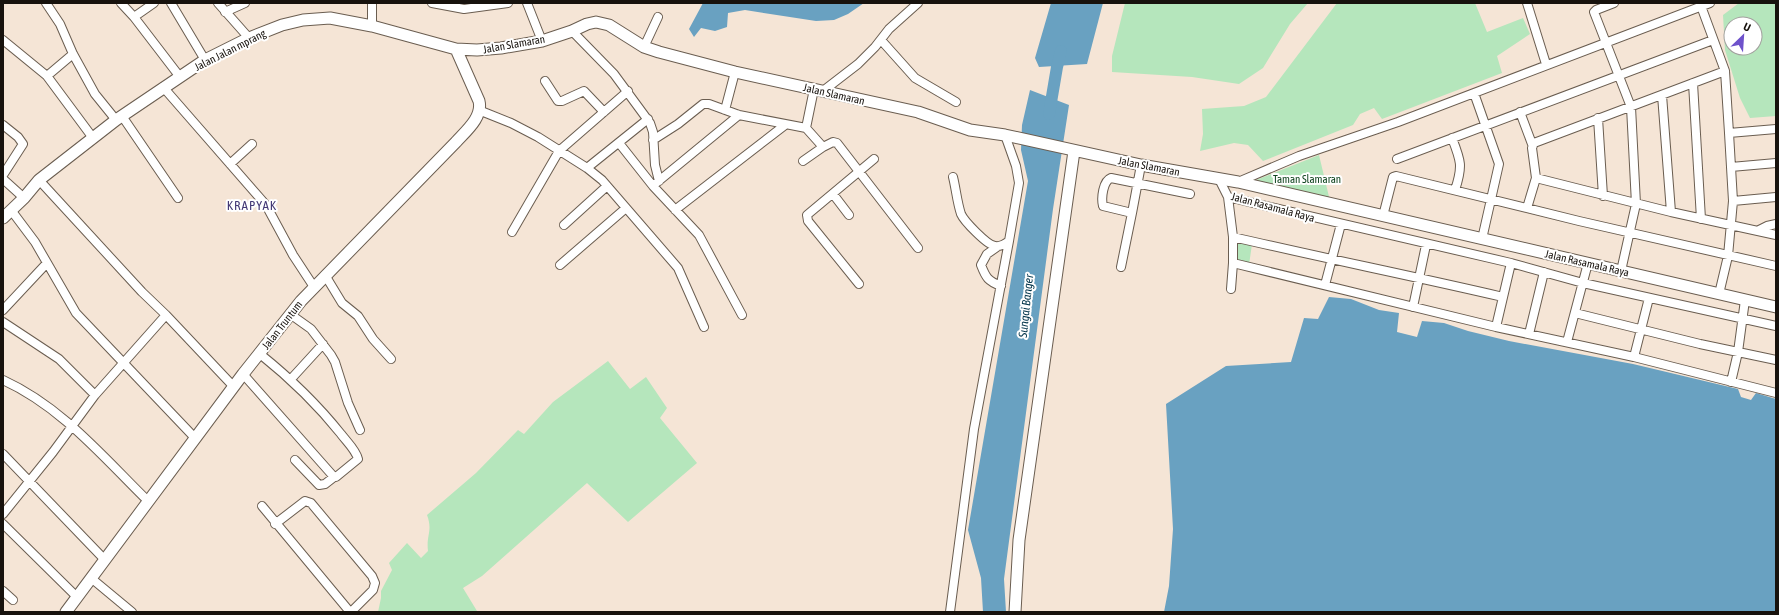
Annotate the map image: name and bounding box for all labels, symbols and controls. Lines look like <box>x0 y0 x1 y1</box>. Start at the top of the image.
north arrow <box>1723 16 1763 56</box>
text: U <box>1742 20 1753 34</box>
street label: Jalan Jalan mprang <box>192 27 268 73</box>
street label: Jalan Slamaran <box>482 33 546 55</box>
street label: Jalan Slamaran <box>802 81 866 107</box>
street label: Jalan Slamaran <box>1117 154 1181 178</box>
park label: Taman Slamaran <box>1273 173 1341 185</box>
street label: Jalan Rasamala Raya <box>1230 190 1316 224</box>
district label: KRAPYAK <box>227 198 277 213</box>
street label: Jalan Rasamala Raya <box>1544 247 1630 279</box>
water label: Sungai Banger <box>1016 273 1036 339</box>
street label: Jalan Truntum <box>259 298 305 352</box>

